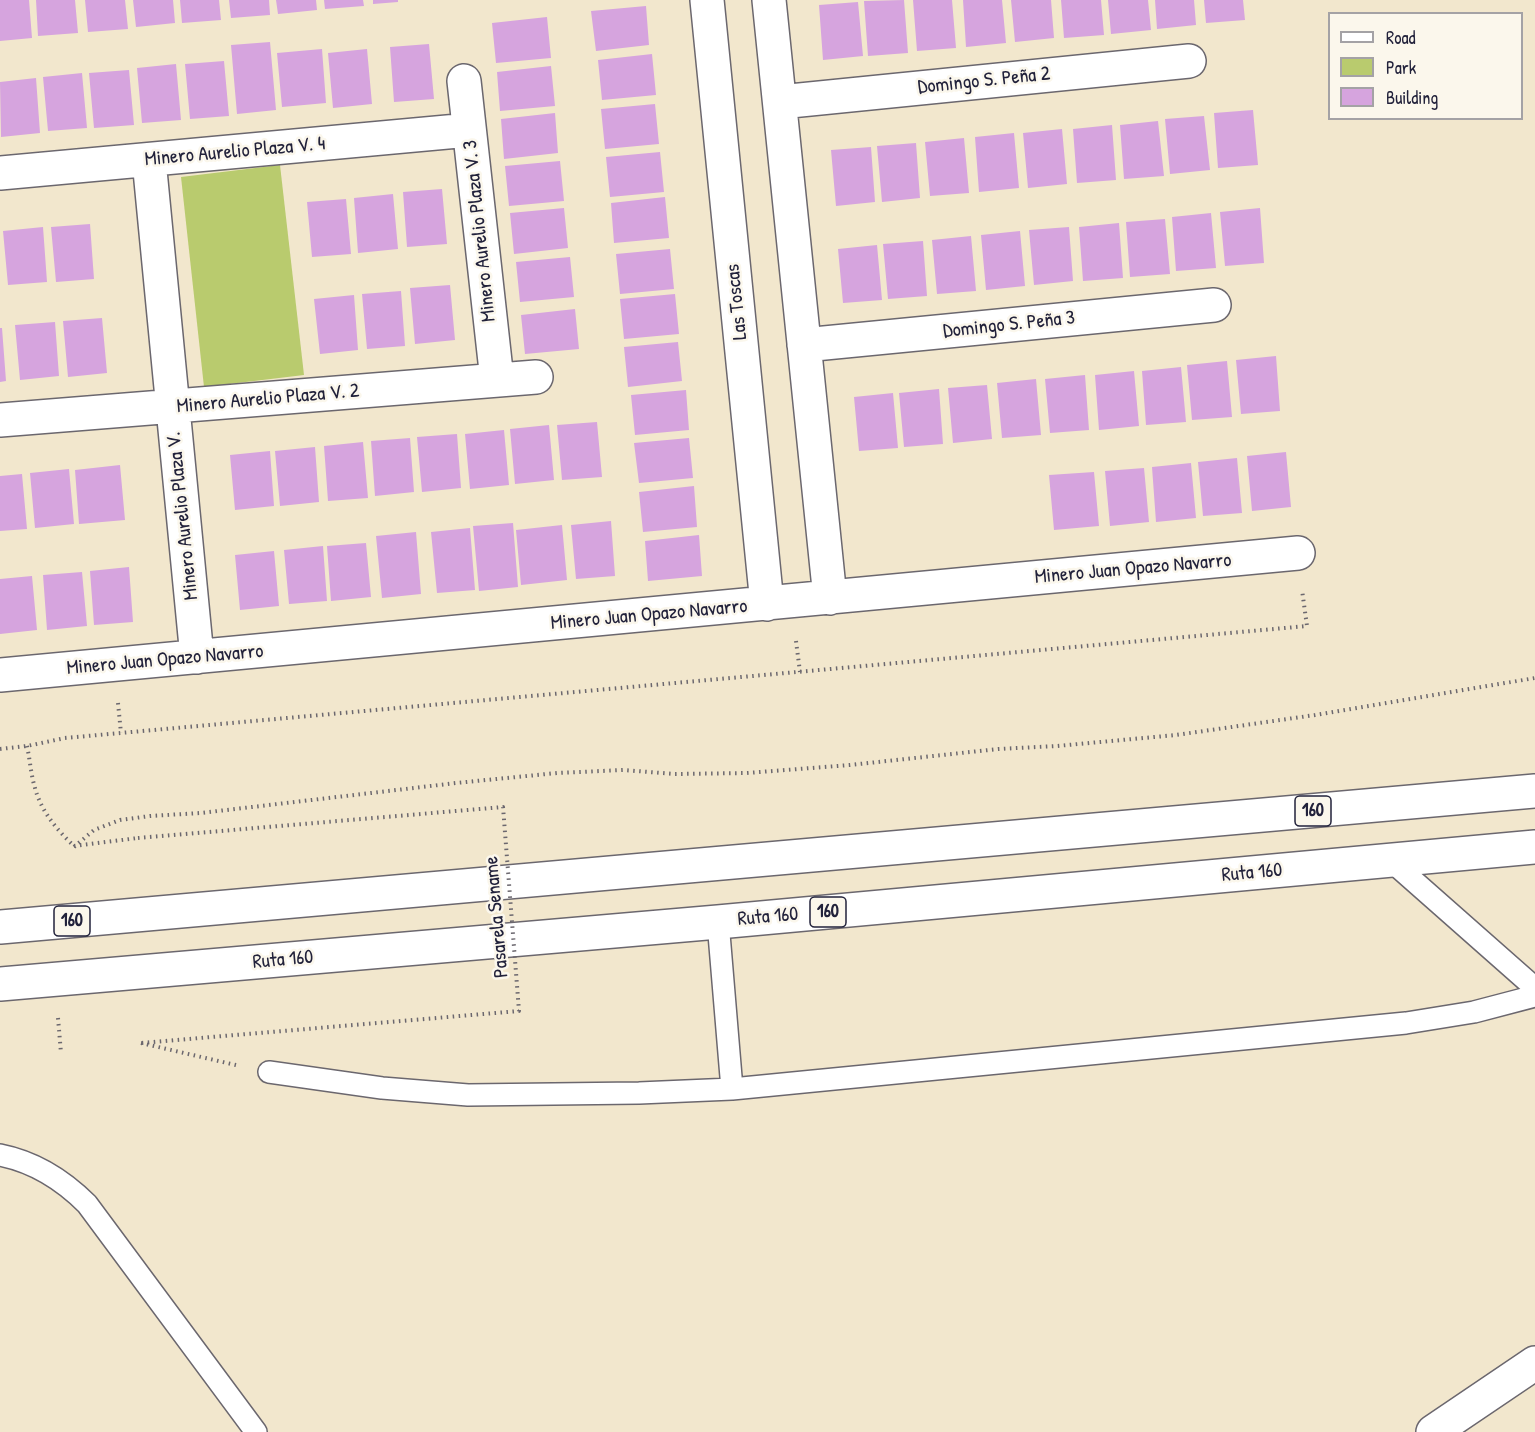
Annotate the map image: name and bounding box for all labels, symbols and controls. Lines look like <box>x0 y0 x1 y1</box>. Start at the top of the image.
legend <box>1328 12 1523 120</box>
text: Road <box>1386 25 1416 50</box>
text: Park <box>1386 55 1416 80</box>
street label: Domingo S. Peña 2 <box>917 62 1051 100</box>
text: Building <box>1386 85 1438 110</box>
street label: Minero Aurelio Plaza V. 4 <box>144 132 326 172</box>
street label: Minero Aurelio Plaza V. 3 <box>459 139 501 323</box>
street label: Las Toscas <box>721 263 753 341</box>
street label: Domingo S. Peña 3 <box>942 306 1076 344</box>
street label: Minero Aurelio Plaza V. 2 <box>176 379 360 419</box>
street label: Minero Aurelio Plaza V. <box>162 431 204 601</box>
street label: Minero Juan Opazo Navarro <box>1034 548 1232 590</box>
street label: Minero Juan Opazo Navarro <box>550 594 748 636</box>
street label: Minero Juan Opazo Navarro <box>66 639 264 681</box>
road number: 160 <box>1295 796 1331 826</box>
street label: Pasarela Sename <box>480 855 514 979</box>
street label: Ruta 160 <box>1221 858 1283 888</box>
road number: 160 <box>810 897 846 927</box>
street label: Ruta 160 <box>737 902 799 932</box>
road number: 160 <box>54 906 90 936</box>
street label: Ruta 160 <box>252 945 314 975</box>

